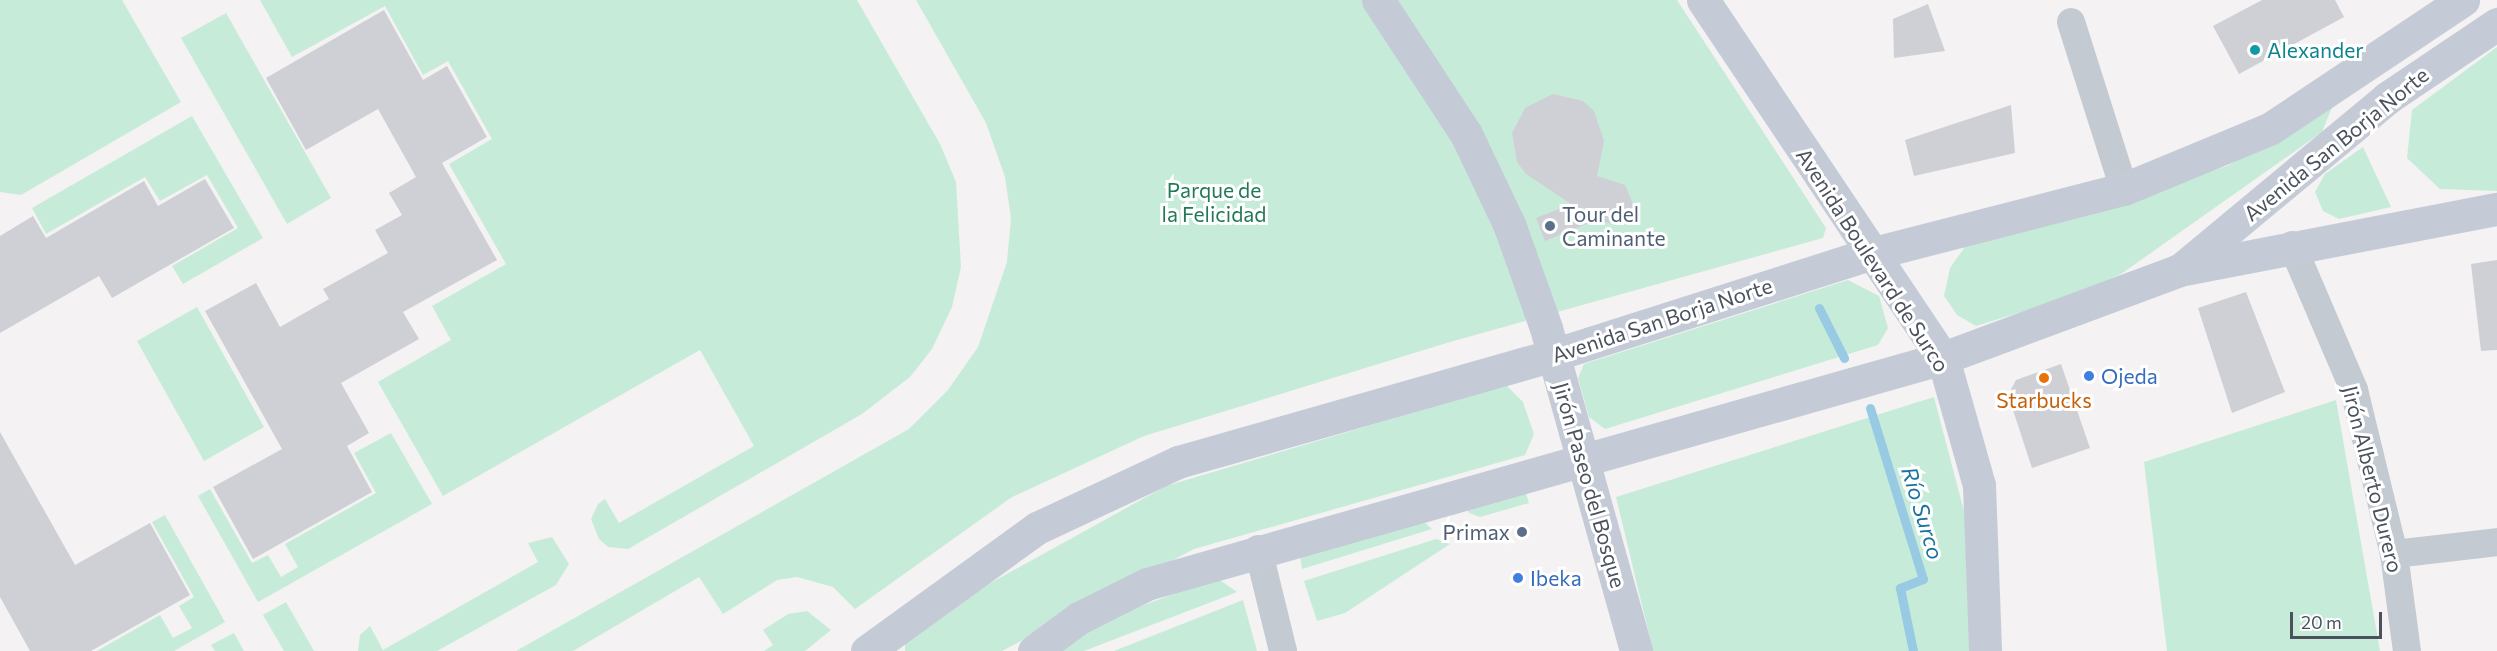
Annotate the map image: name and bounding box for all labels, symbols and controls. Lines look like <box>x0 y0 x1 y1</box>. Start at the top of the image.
place label: Alexander <box>2267 37 2364 63</box>
marker: Alexander <box>2248 43 2262 57</box>
street label: Avenida San Borja Norte <box>2239 62 2433 226</box>
street label: Avenida Boulevard de Surco <box>1791 143 1955 377</box>
park label: Parque de la Felicidad <box>1162 177 1266 227</box>
place label: Tour del Caminante <box>1562 201 1666 251</box>
marker: Tour del Caminante <box>1543 219 1557 233</box>
street label: Avenida San Borja Norte <box>1549 272 1775 368</box>
place label: Ojeda <box>2101 363 2158 389</box>
marker: Ojeda <box>2082 369 2096 383</box>
marker: Starbucks <box>2037 371 2051 385</box>
street label: Jirón Paseo del Bosque <box>1549 379 1631 591</box>
street label: Jirón Alberto Durero <box>2338 383 2408 575</box>
place label: Starbucks <box>1996 387 2092 413</box>
water label: Río Surco <box>1896 464 1950 562</box>
place label: Primax <box>1443 519 1510 545</box>
marker: Primax <box>1515 525 1529 539</box>
place label: Ibeka <box>1530 565 1582 591</box>
marker: Ibeka <box>1511 571 1525 585</box>
scale bar <box>2293 600 2384 638</box>
text: 20 m <box>2301 611 2342 633</box>

